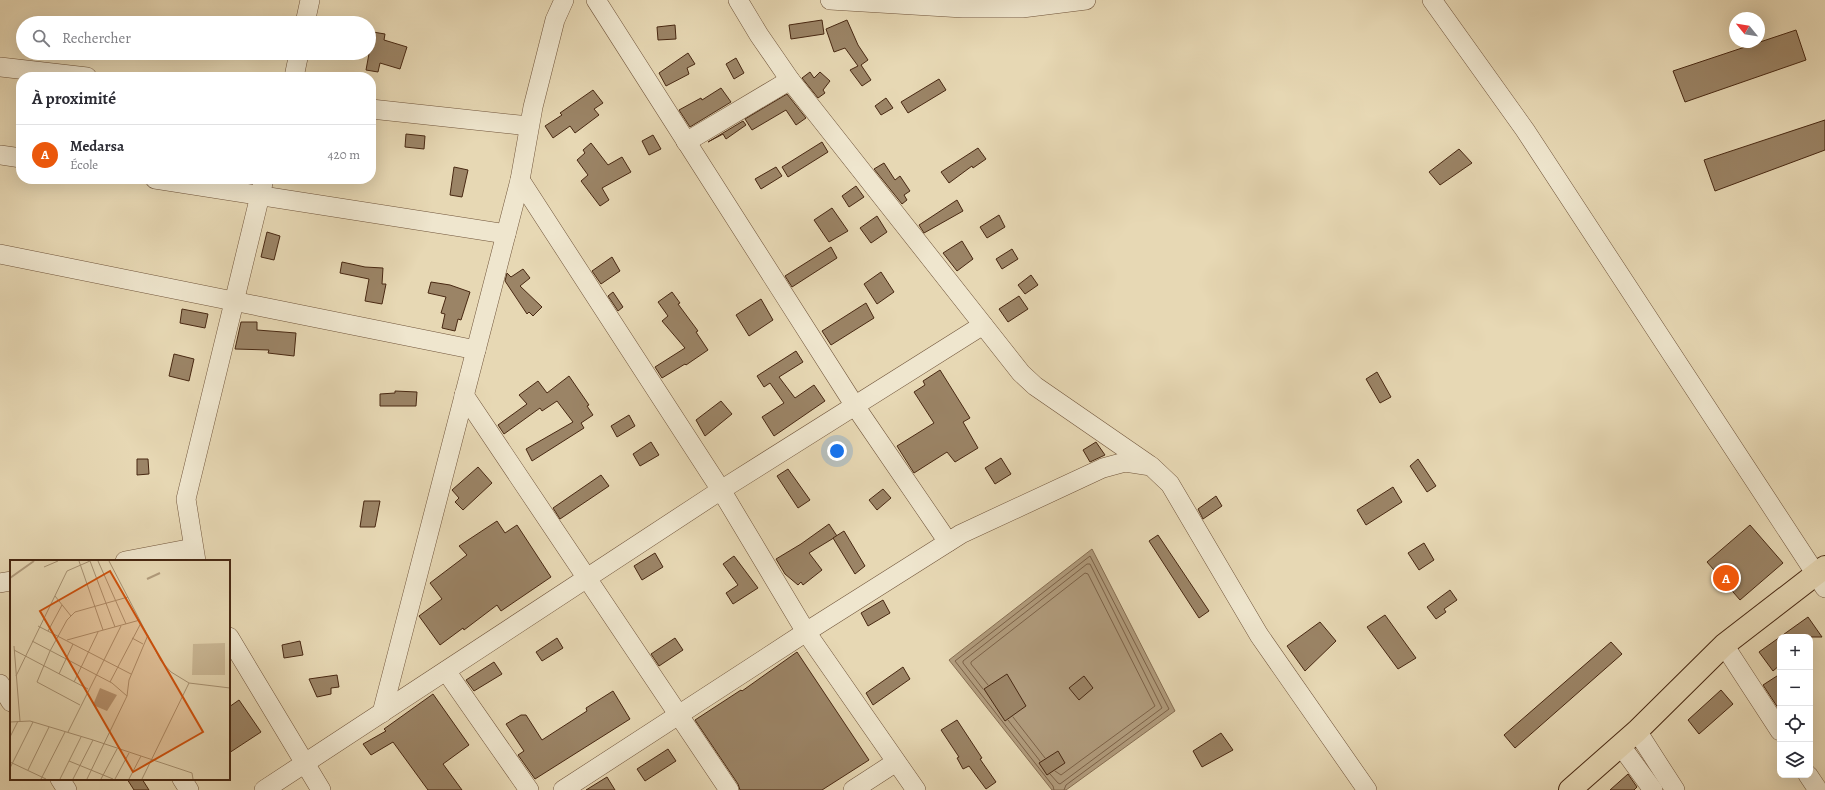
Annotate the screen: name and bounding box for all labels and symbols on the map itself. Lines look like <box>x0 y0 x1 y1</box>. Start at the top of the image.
north arrow <box>1729 12 1765 48</box>
your location <box>827 441 847 461</box>
inset map <box>10 560 230 780</box>
pin: A <box>1713 563 1739 593</box>

